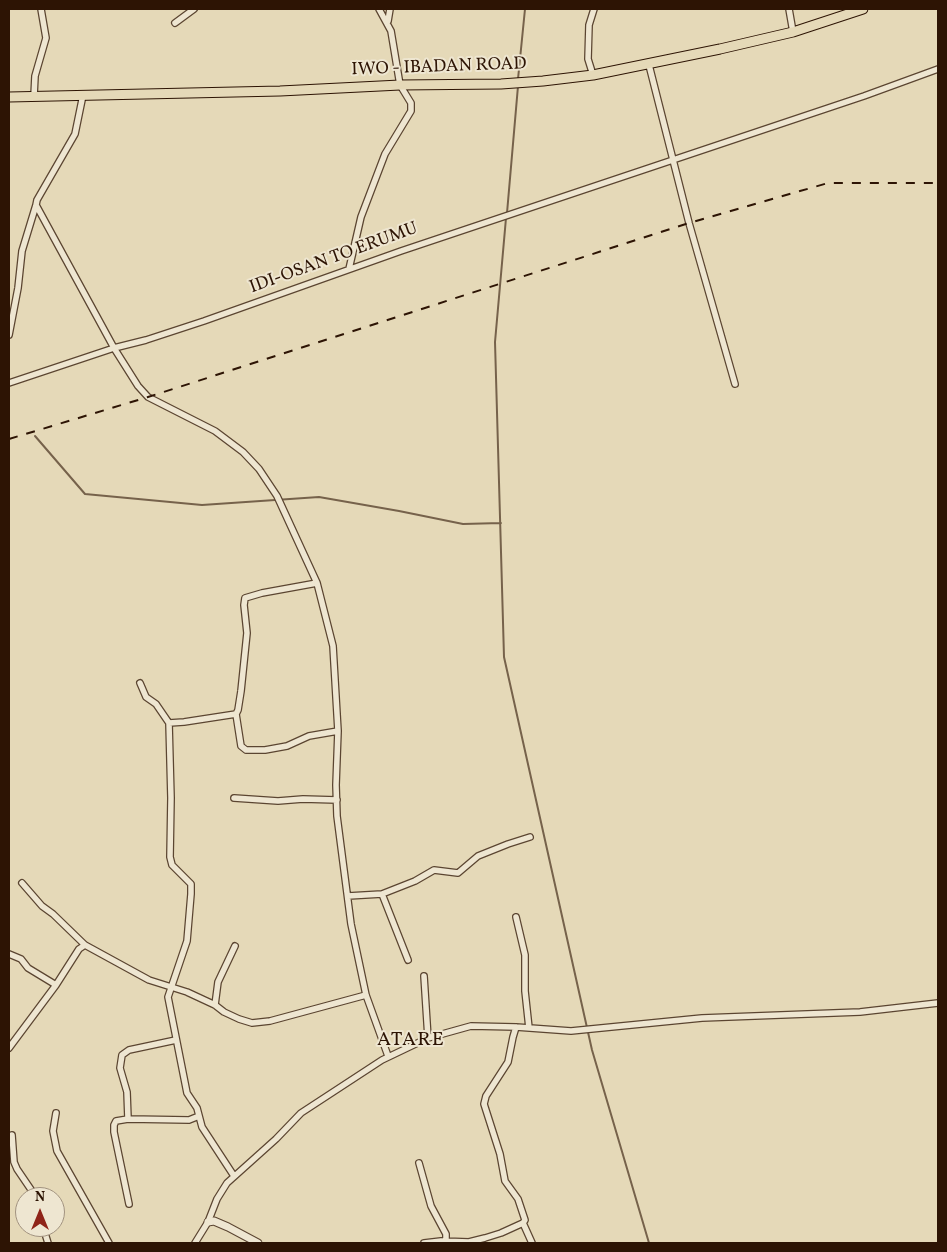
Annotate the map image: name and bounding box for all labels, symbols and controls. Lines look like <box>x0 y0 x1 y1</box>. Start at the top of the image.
street label: IWO - IBADAN ROAD <box>351 54 527 82</box>
street label: IDI-OSAN TO ERUMU <box>247 219 421 299</box>
district label: ATARE <box>376 1029 446 1053</box>
north arrow <box>15 1187 65 1237</box>
text: N <box>35 1188 45 1207</box>

